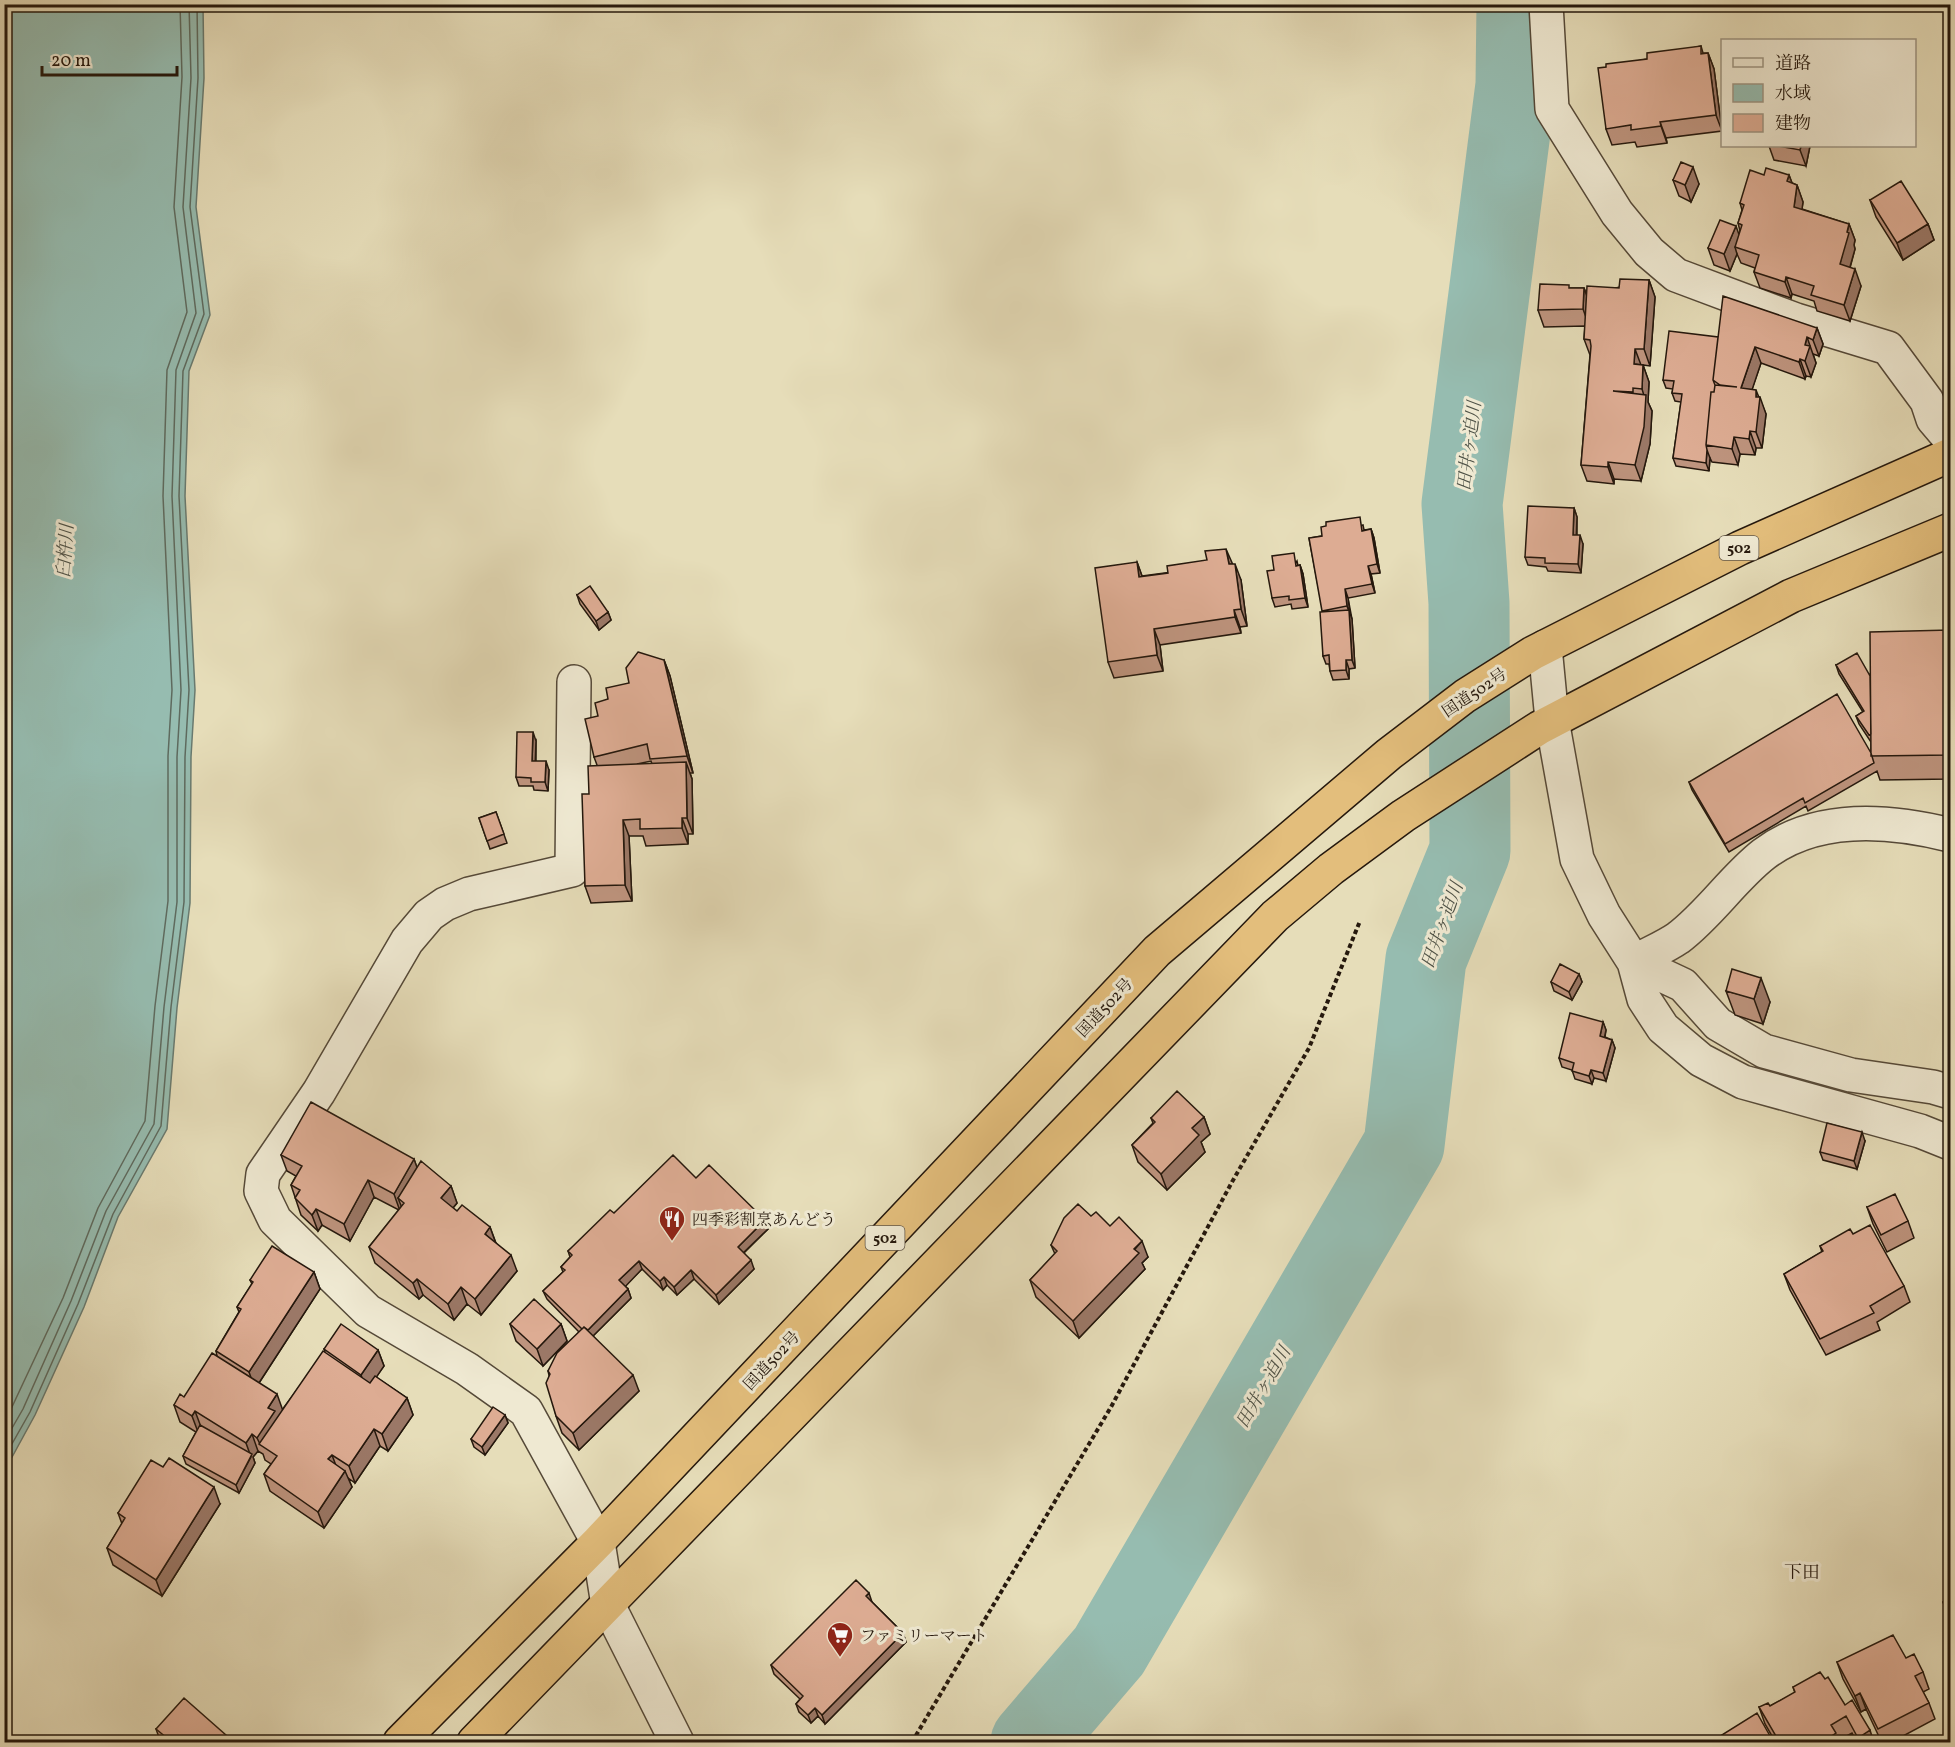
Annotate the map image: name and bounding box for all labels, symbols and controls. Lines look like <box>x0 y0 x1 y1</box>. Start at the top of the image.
scale bar <box>42 39 177 77</box>
legend <box>1721 39 1916 147</box>
text: 20 m <box>51 49 91 74</box>
text: 道路 <box>1775 52 1811 77</box>
text: 水域 <box>1775 82 1811 107</box>
text: 建物 <box>1775 112 1811 137</box>
water label: 田井ヶ迫川 <box>1453 398 1489 492</box>
water label: 臼杵川 <box>52 521 81 579</box>
road number: 502 <box>1720 536 1758 560</box>
street label: 国道502号 <box>1438 664 1512 723</box>
water label: 田井ヶ迫川 <box>1416 877 1471 972</box>
street label: 国道502号 <box>1072 974 1139 1043</box>
restaurant icon: 四季彩割烹あんどう <box>657 1204 687 1242</box>
place label: 四季彩割烹あんどう <box>692 1210 836 1232</box>
road number: 502 <box>866 1226 904 1250</box>
street label: 国道502号 <box>739 1327 806 1396</box>
water label: 田井ヶ迫川 <box>1231 1341 1299 1433</box>
district label: 下田 <box>1784 1561 1820 1586</box>
supermarket icon: ファミリーマート <box>825 1620 855 1658</box>
place label: ファミリーマート <box>860 1626 988 1648</box>

